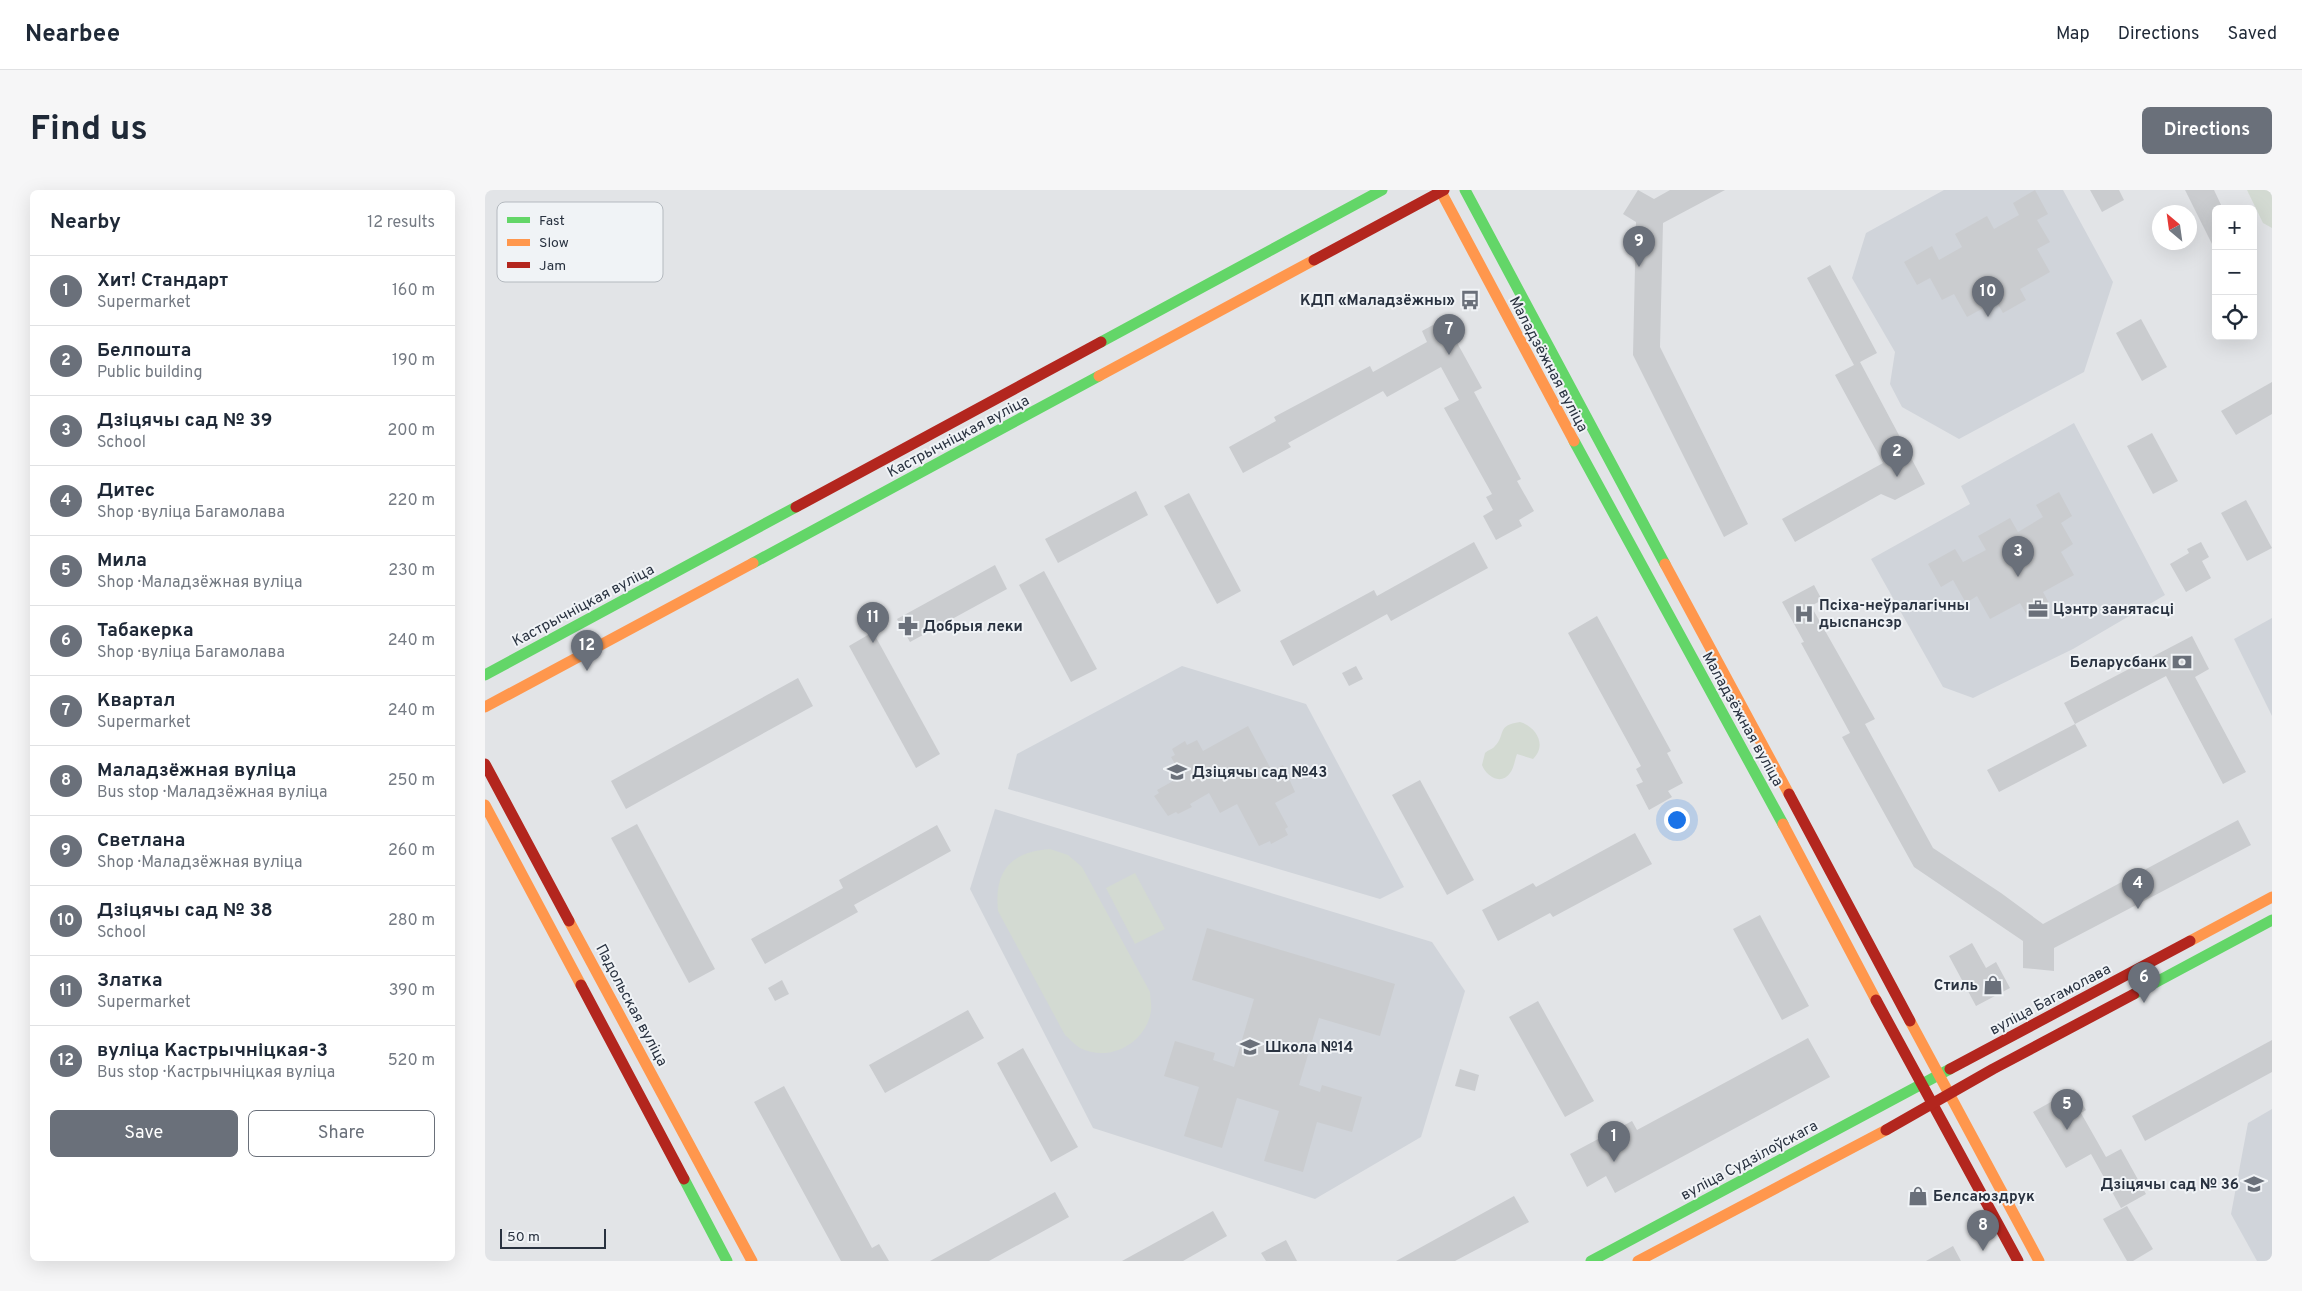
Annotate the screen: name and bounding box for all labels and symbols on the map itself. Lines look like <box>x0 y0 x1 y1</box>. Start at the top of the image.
legend <box>497 202 663 282</box>
north arrow <box>2152 205 2197 250</box>
text: Fast <box>539 213 565 230</box>
pin: 9 <box>1623 226 1655 267</box>
text: Slow <box>539 235 569 252</box>
text: Jam <box>539 258 566 275</box>
pin: 10 <box>1972 276 2004 317</box>
bus stop icon: КДП «Маладзёжны» <box>1459 289 1481 311</box>
place label: КДП «Маладзёжны» <box>1300 292 1455 311</box>
street label: Маладзёжная вуліца <box>1504 294 1592 436</box>
pin: 7 <box>1433 314 1465 355</box>
street label: Кастрычніцкая вуліца <box>884 392 1033 483</box>
pin: 2 <box>1881 436 1913 477</box>
pin: 3 <box>2002 536 2034 577</box>
street label: Кастрычніцкая вуліца <box>509 561 658 652</box>
place label: Псіха-неўралагічны дыспансэр <box>1819 597 1969 633</box>
office icon: Цэнтр занятасці <box>2027 598 2049 620</box>
place label: Цэнтр занятасці <box>2053 601 2174 620</box>
pin: 11 <box>857 602 889 643</box>
hospital icon: Псіха-неўралагічны дыспансэр <box>1793 603 1815 625</box>
pharmacy icon: Добрыя леки <box>897 615 919 637</box>
place label: Добрыя леки <box>923 618 1023 637</box>
pin: 12 <box>571 630 603 671</box>
street label: Маладзёжная вуліца <box>1697 649 1787 790</box>
bank icon: Беларусбанк <box>2171 651 2193 673</box>
place label: Беларусбанк <box>2070 654 2167 673</box>
school or university icon: Дзіцячы сад №43 <box>1166 761 1188 783</box>
place label: Дзіцячы сад №43 <box>1192 764 1327 783</box>
your location <box>1664 807 1690 833</box>
pin: 4 <box>2122 868 2154 909</box>
street label: Падольская вуліца <box>590 941 671 1070</box>
street label: вуліца Багамолава <box>1987 960 2115 1040</box>
pin: 6 <box>2128 962 2160 1003</box>
shop icon: Стиль <box>1982 974 2004 996</box>
place label: Стиль <box>1934 977 1978 996</box>
school or university icon: Школа №14 <box>1239 1036 1261 1058</box>
place label: Школа №14 <box>1265 1039 1353 1058</box>
pin: 5 <box>2051 1089 2083 1130</box>
street label: вуліца Судзілоўскага <box>1678 1117 1821 1206</box>
pin: 1 <box>1598 1121 1630 1162</box>
school or university icon: Дзіцячы сад № 36 <box>2243 1173 2265 1195</box>
place label: Дзіцячы сад № 36 <box>2100 1176 2239 1195</box>
shop icon: Белсаюздрук <box>1907 1185 1929 1207</box>
place label: Белсаюздрук <box>1933 1188 2035 1207</box>
pin: 8 <box>1967 1210 1999 1251</box>
scale bar <box>500 1226 606 1249</box>

